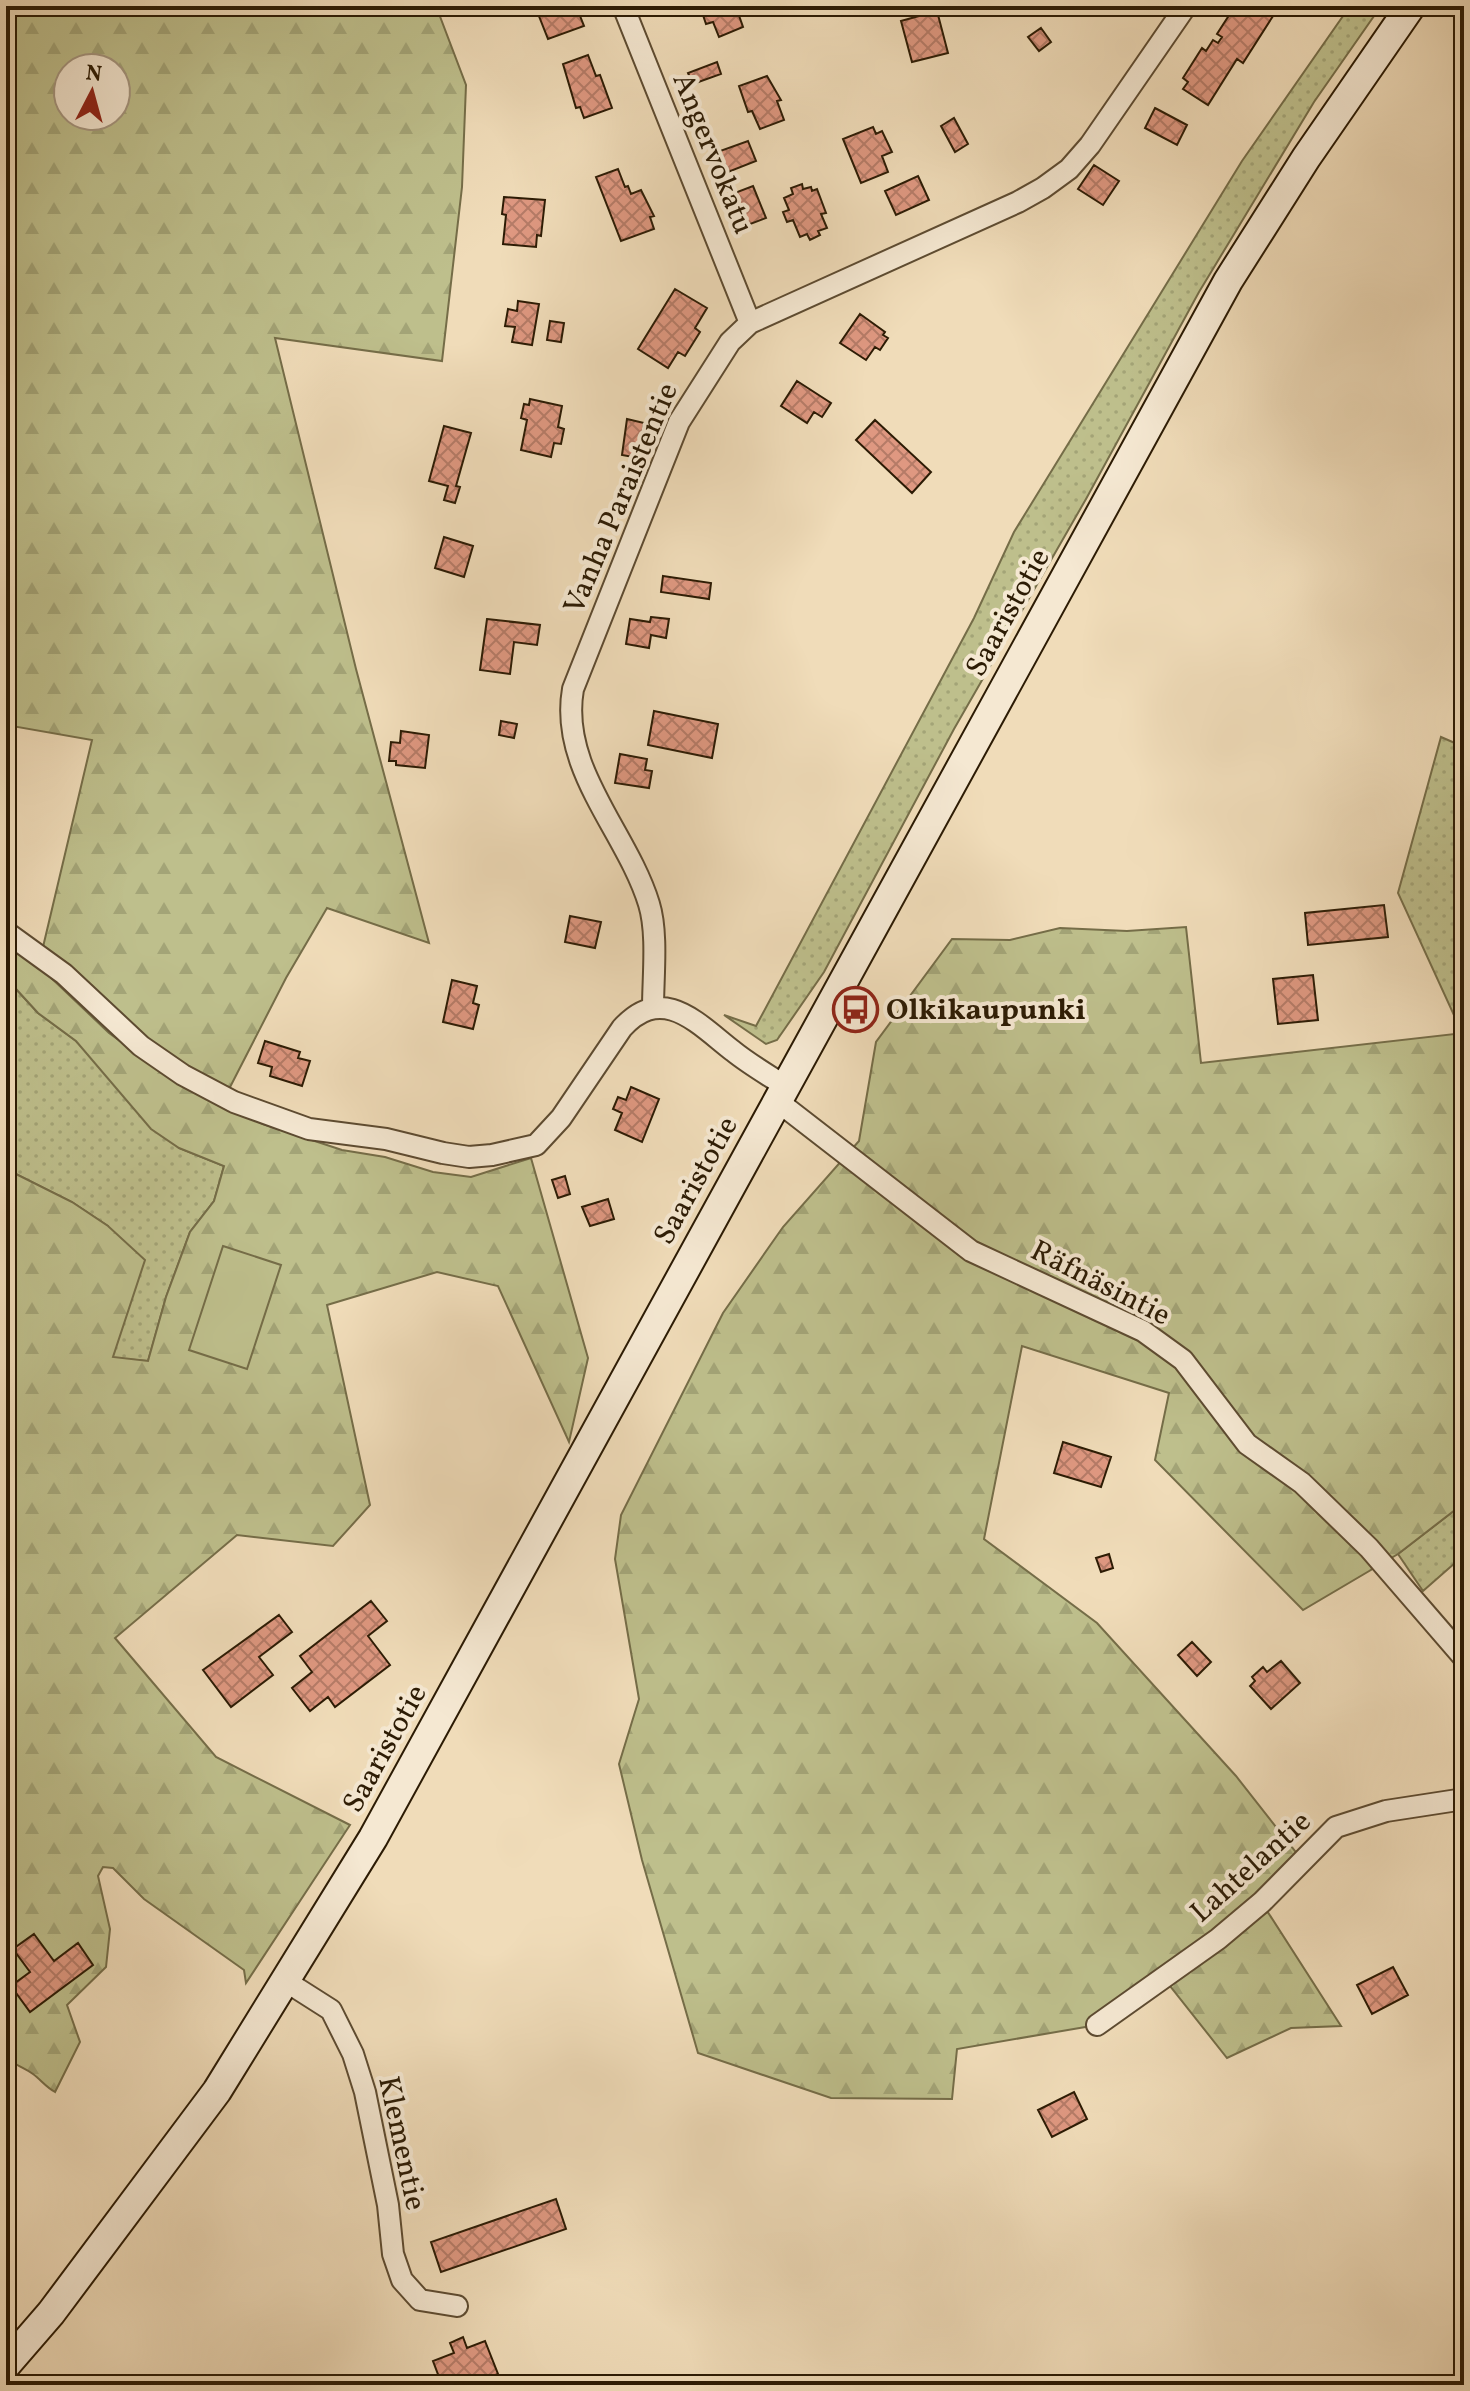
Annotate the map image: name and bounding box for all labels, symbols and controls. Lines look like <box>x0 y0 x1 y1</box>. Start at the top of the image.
north arrow <box>52 52 132 132</box>
text: N <box>84 58 103 91</box>
street label: Angervokatu <box>661 67 764 241</box>
street label: Vanha Paraistentie <box>554 377 690 621</box>
street label: Saaristotie <box>956 541 1061 685</box>
bus stop icon: Olkikaupunki <box>831 985 879 1033</box>
place label: Olkikaupunki <box>886 990 1086 1032</box>
street label: Saaristotie <box>644 1109 749 1253</box>
street label: Räfnäsintie <box>1023 1231 1177 1337</box>
street label: Saaristotie <box>333 1677 438 1821</box>
street label: Lahtelantie <box>1182 1802 1321 1933</box>
street label: Klementie <box>366 2073 436 2214</box>

